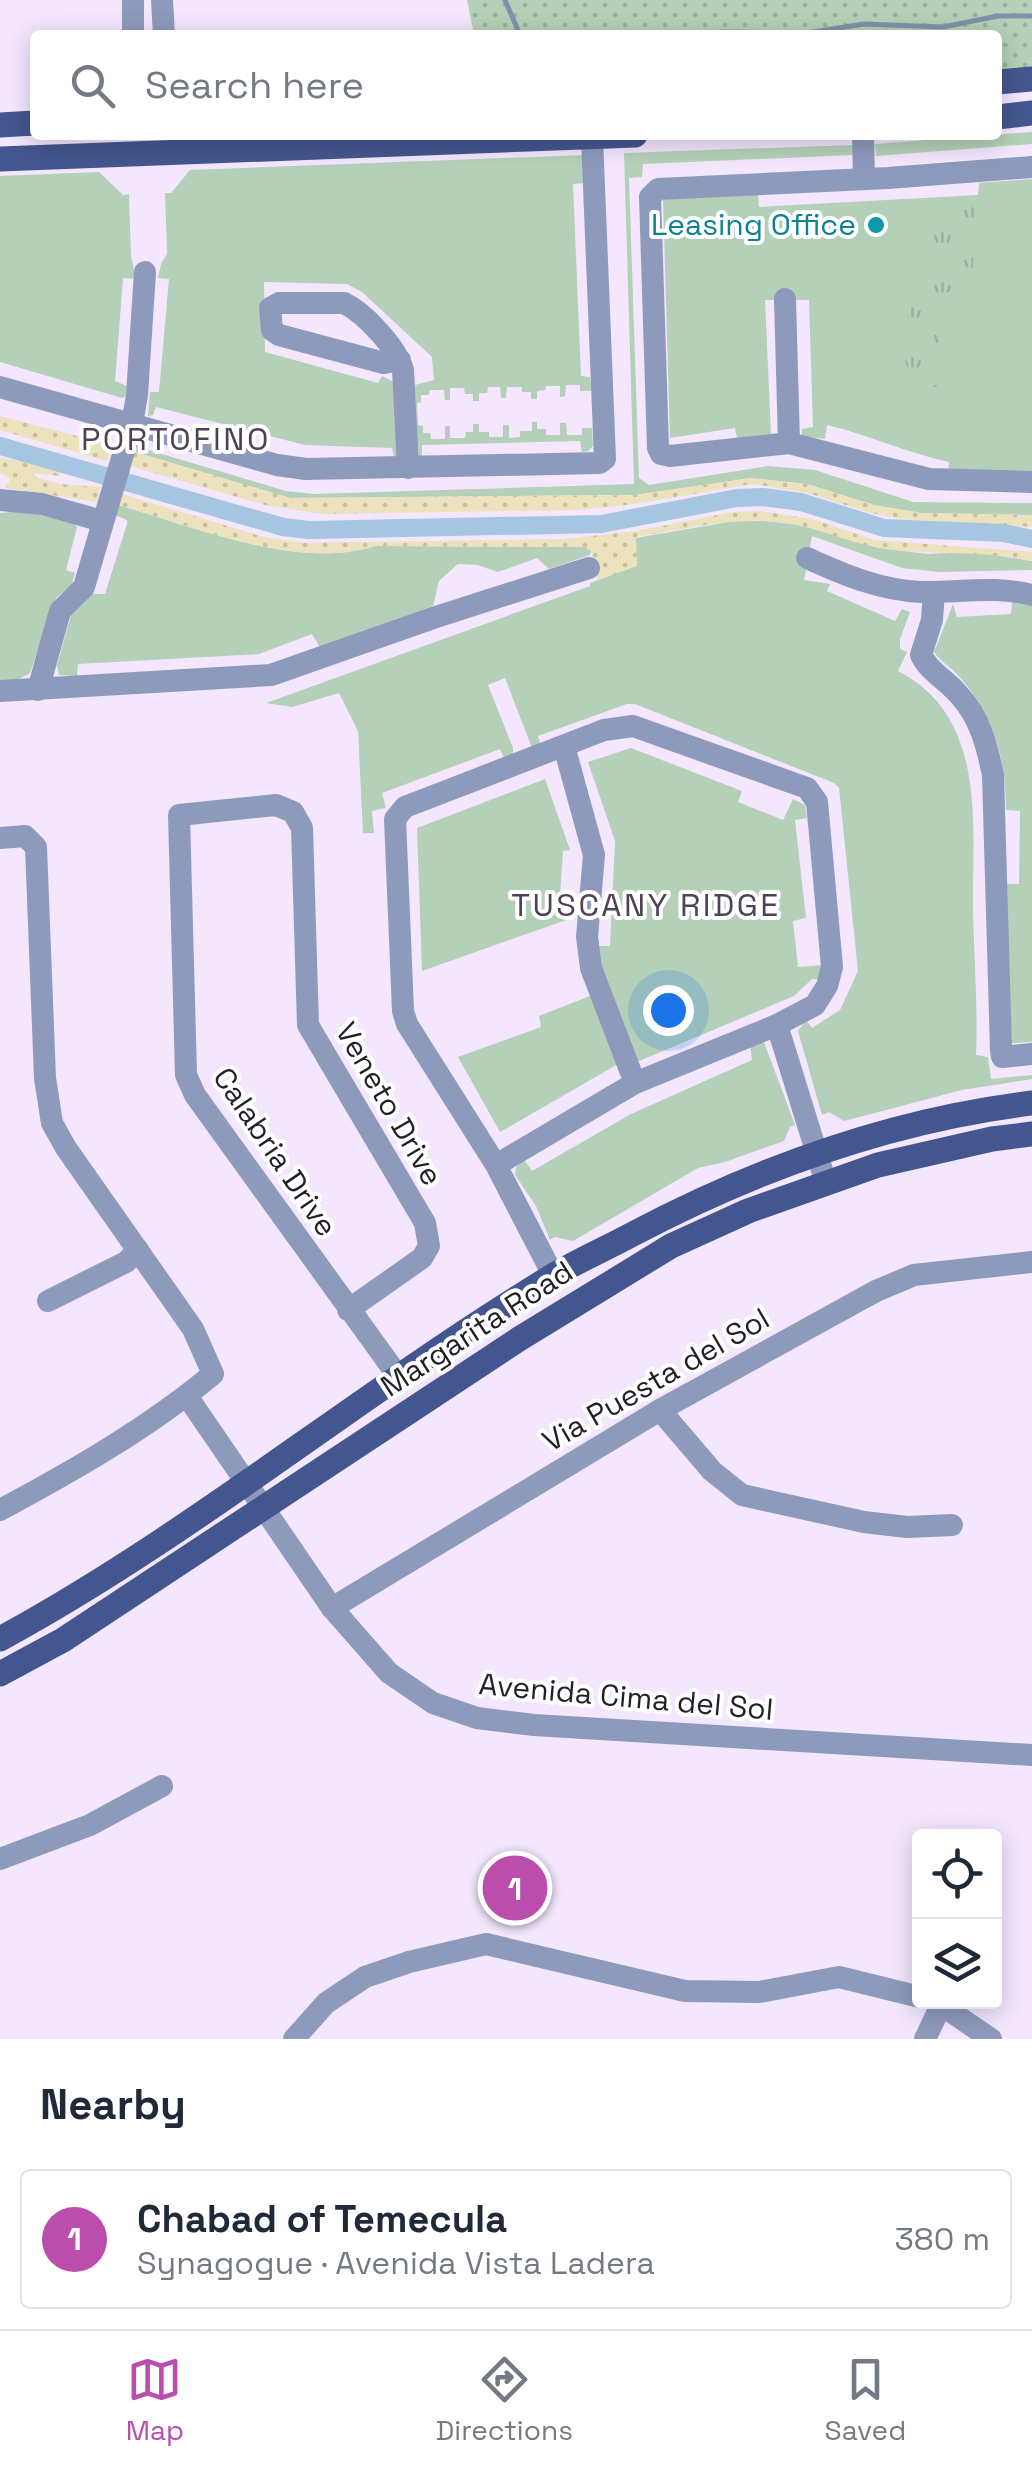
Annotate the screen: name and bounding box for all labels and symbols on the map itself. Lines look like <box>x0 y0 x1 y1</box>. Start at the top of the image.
place label: Leasing Office <box>651 205 856 244</box>
marker: Leasing Office <box>865 214 887 236</box>
district label: PORTOFINO <box>81 419 271 459</box>
district label: TUSCANY RIDGE <box>511 885 781 925</box>
your location <box>643 985 694 1036</box>
street label: Veneto Drive <box>327 1015 452 1192</box>
street label: Calabria Drive <box>204 1060 346 1244</box>
street label: Margarita Road <box>373 1252 580 1405</box>
street label: Via Puesta del Sol <box>535 1299 776 1460</box>
street label: Avenida Cima del Sol <box>477 1664 775 1729</box>
pin: 1 <box>482 1850 548 1926</box>

